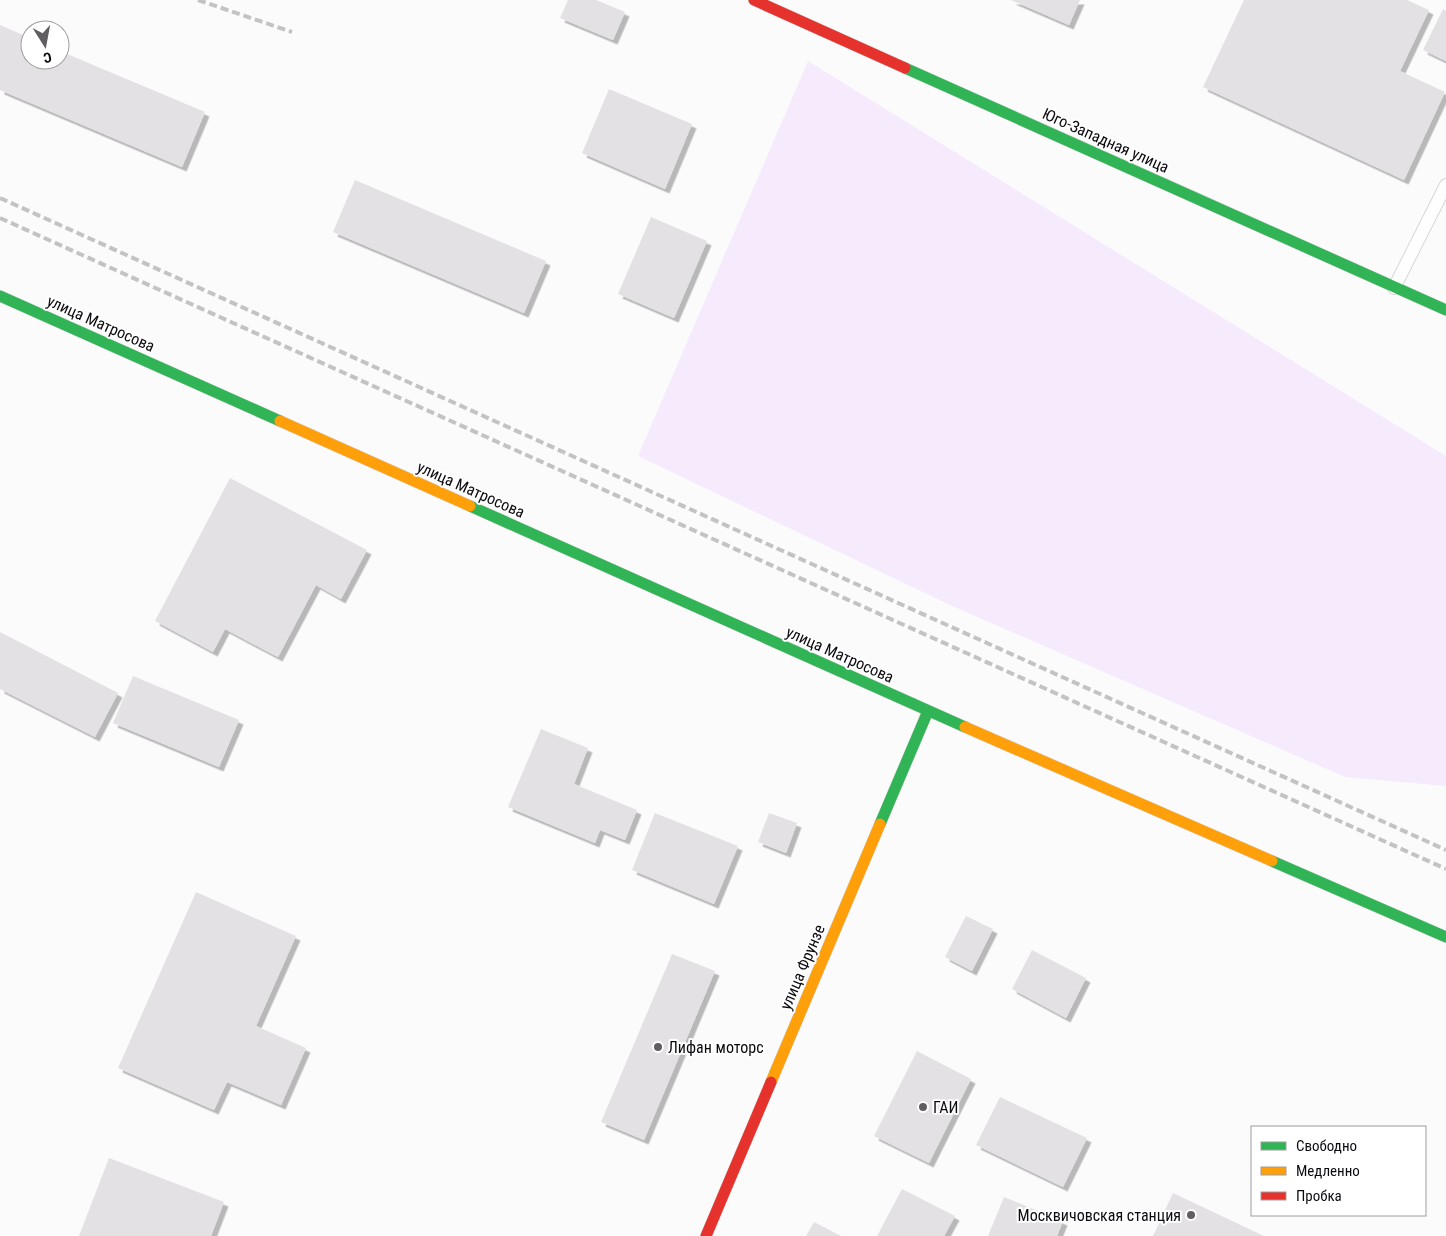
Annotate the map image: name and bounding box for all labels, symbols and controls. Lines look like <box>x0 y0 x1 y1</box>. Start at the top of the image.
north arrow <box>20 20 70 70</box>
text: С <box>42 49 53 66</box>
street label: Юго-Западная улица <box>1040 104 1172 177</box>
street label: улица Матросова <box>44 291 158 356</box>
street label: улица Матросова <box>414 457 528 522</box>
street label: улица Матросова <box>783 622 897 687</box>
street label: улица Фрунзе <box>776 922 829 1013</box>
place label: Лифан моторс <box>668 1038 764 1057</box>
marker: Лифан моторс <box>652 1041 664 1053</box>
place label: ГАИ <box>933 1098 958 1117</box>
marker: ГАИ <box>917 1101 929 1113</box>
legend <box>1251 1126 1426 1216</box>
text: Свободно <box>1296 1137 1357 1155</box>
text: Медленно <box>1296 1162 1360 1180</box>
text: Пробка <box>1296 1187 1342 1205</box>
place label: Москвичовская станция <box>1018 1206 1181 1225</box>
marker: Москвичовская станция <box>1185 1209 1197 1221</box>

